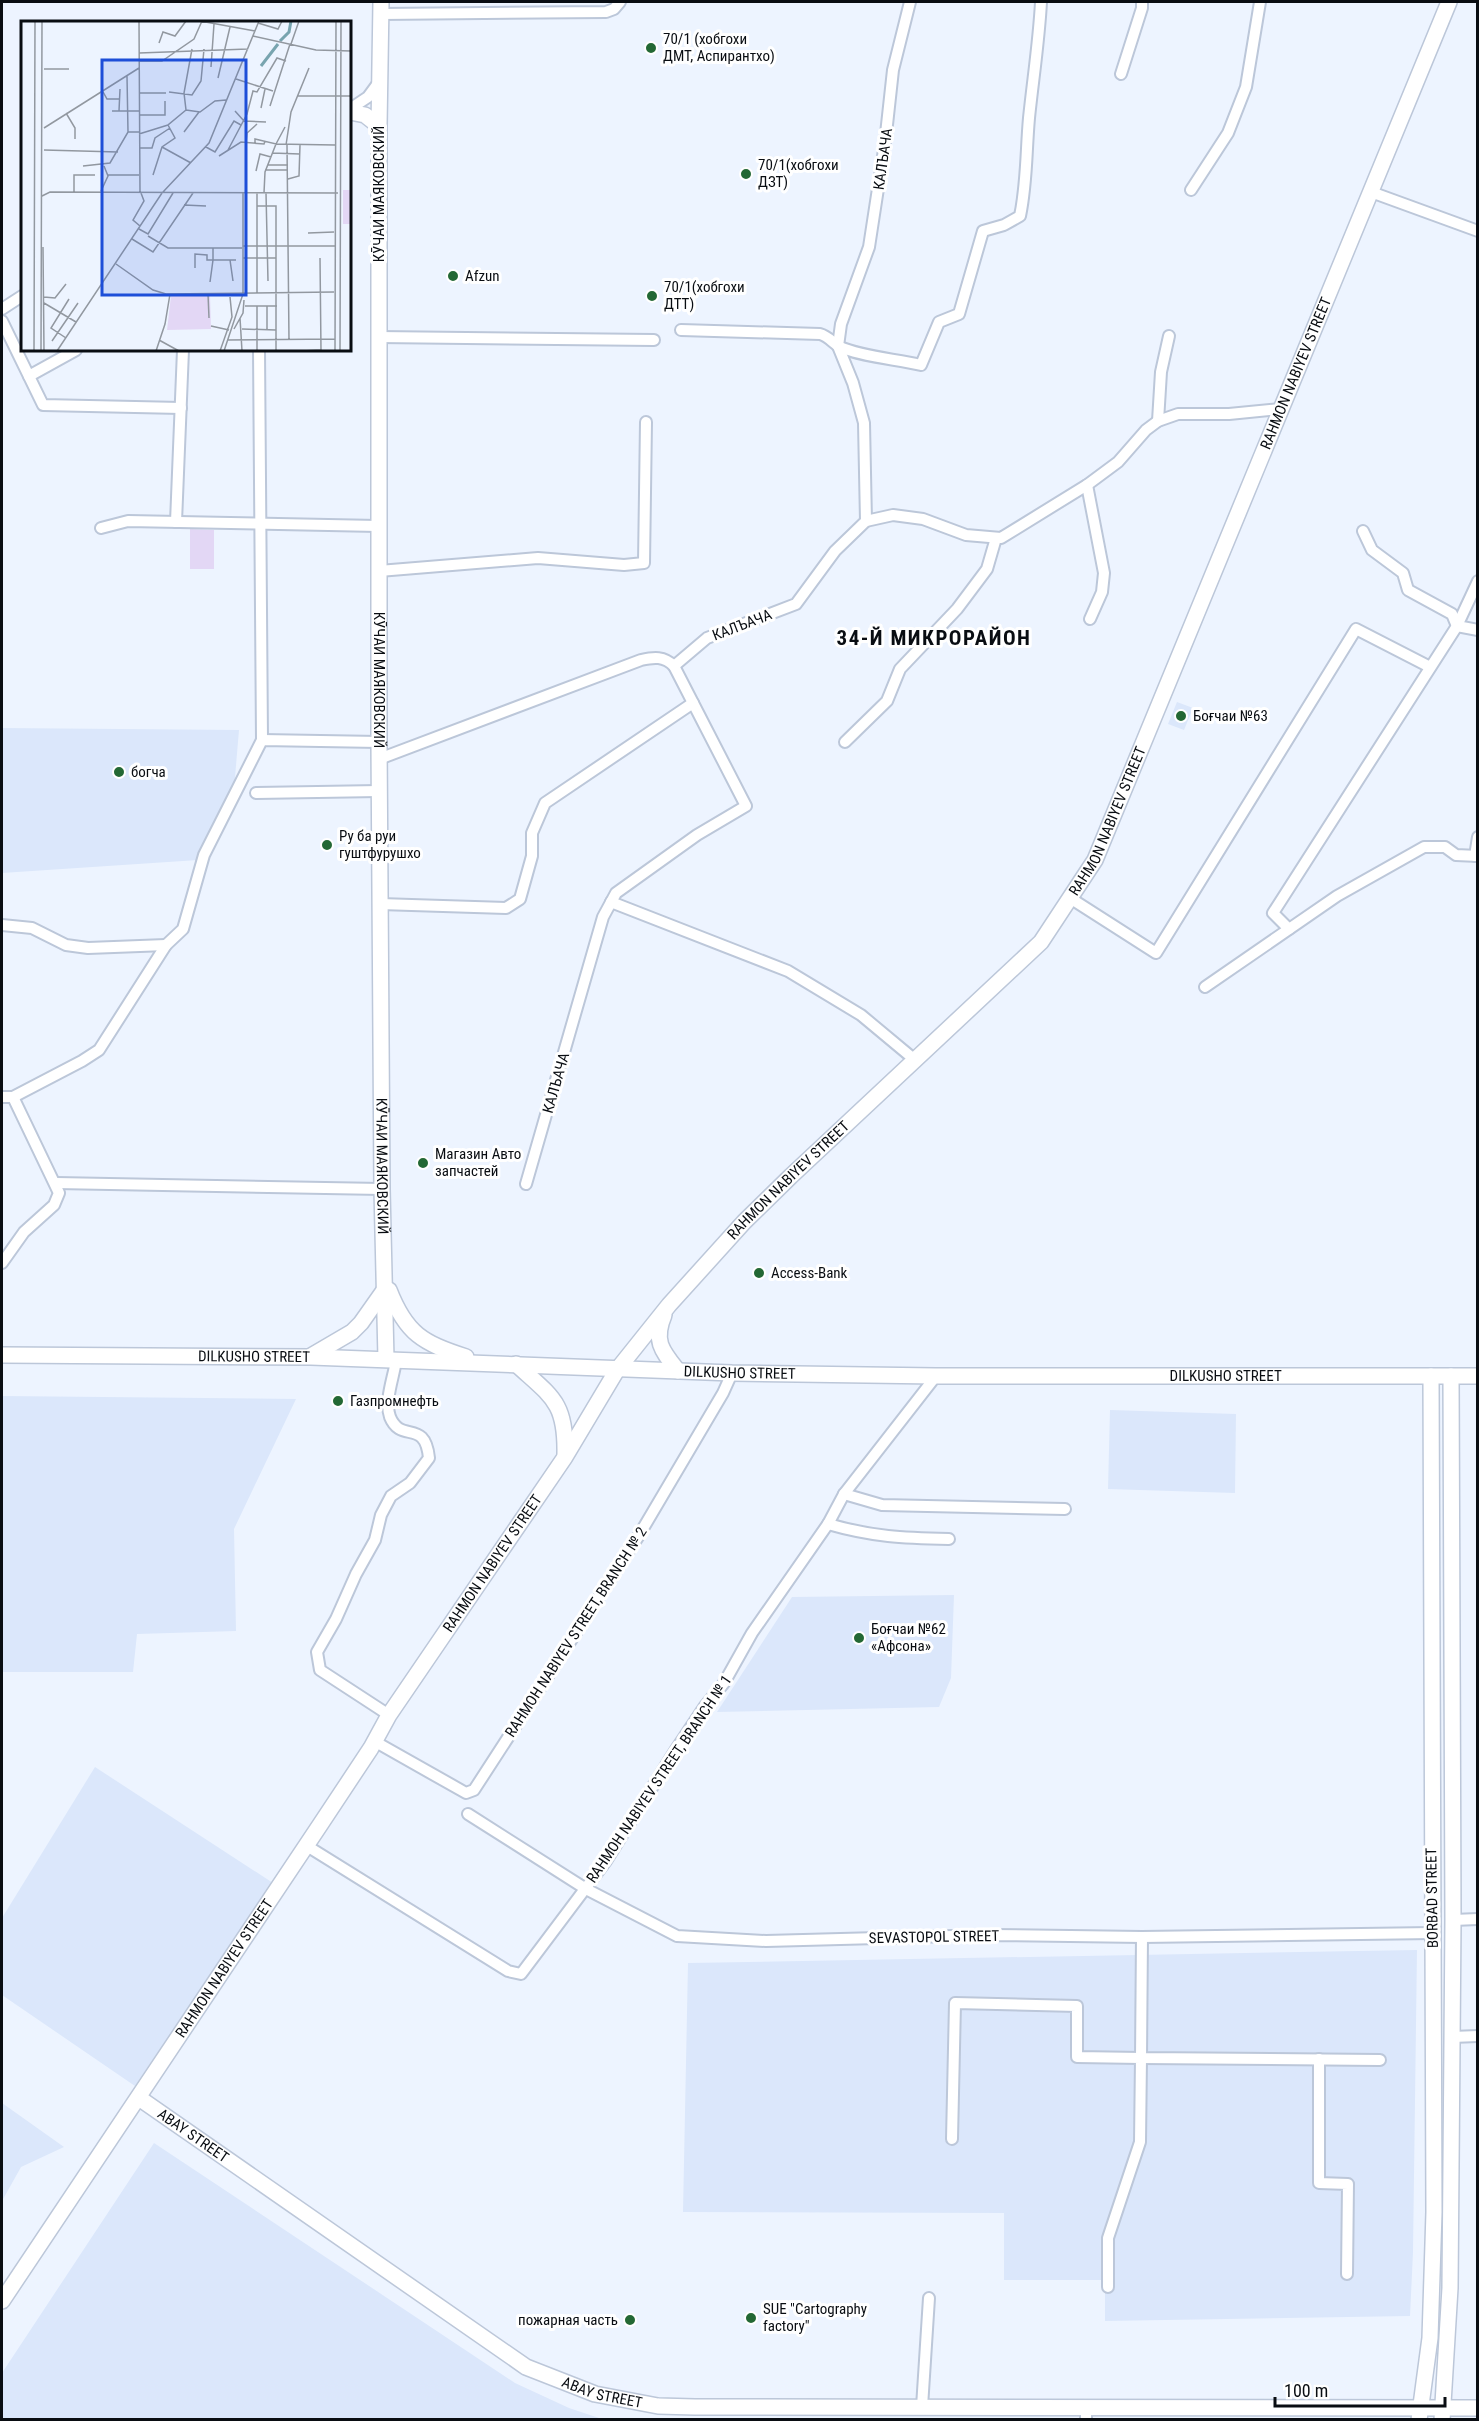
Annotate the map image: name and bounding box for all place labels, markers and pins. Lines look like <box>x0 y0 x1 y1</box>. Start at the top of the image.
place label: 70/1 (хобгохи ДМТ, Аспирантхо) <box>663 30 775 65</box>
marker: 70/1 (хобгохи ДМТ, Аспирантхо) <box>644 41 658 55</box>
place label: 70/1(хобгохи ДЗТ) <box>758 156 839 191</box>
marker: 70/1(хобгохи ДЗТ) <box>739 167 753 181</box>
place label: Afzun <box>465 267 500 285</box>
marker: Afzun <box>446 269 460 283</box>
place label: 70/1(хобгохи ДТТ) <box>664 278 745 313</box>
marker: 70/1(хобгохи ДТТ) <box>645 289 659 303</box>
place label: Боғчаи №63 <box>1193 707 1268 725</box>
marker: Боғчаи №63 <box>1174 709 1188 723</box>
place label: богча <box>131 763 166 781</box>
marker: богча <box>112 765 126 779</box>
place label: Ру ба руи гуштфурушхо <box>339 827 421 862</box>
marker: Ру ба руи гуштфурушхо <box>320 838 334 852</box>
place label: Магазин Авто запчастей <box>435 1145 521 1180</box>
marker: Магазин Авто запчастей <box>416 1156 430 1170</box>
place label: Access-Bank <box>771 1264 848 1282</box>
marker: Access-Bank <box>752 1266 766 1280</box>
place label: Газпромнефть <box>350 1392 439 1410</box>
marker: Газпромнефть <box>331 1394 345 1408</box>
place label: Боғчаи №62 «Афсона» <box>871 1620 946 1655</box>
marker: Боғчаи №62 «Афсона» <box>852 1631 866 1645</box>
place label: SUE "Cartography factory" <box>763 2300 867 2335</box>
place label: пожарная часть <box>518 2311 618 2329</box>
marker: SUE "Cartography factory" <box>744 2311 758 2325</box>
marker: пожарная часть <box>623 2313 637 2327</box>

